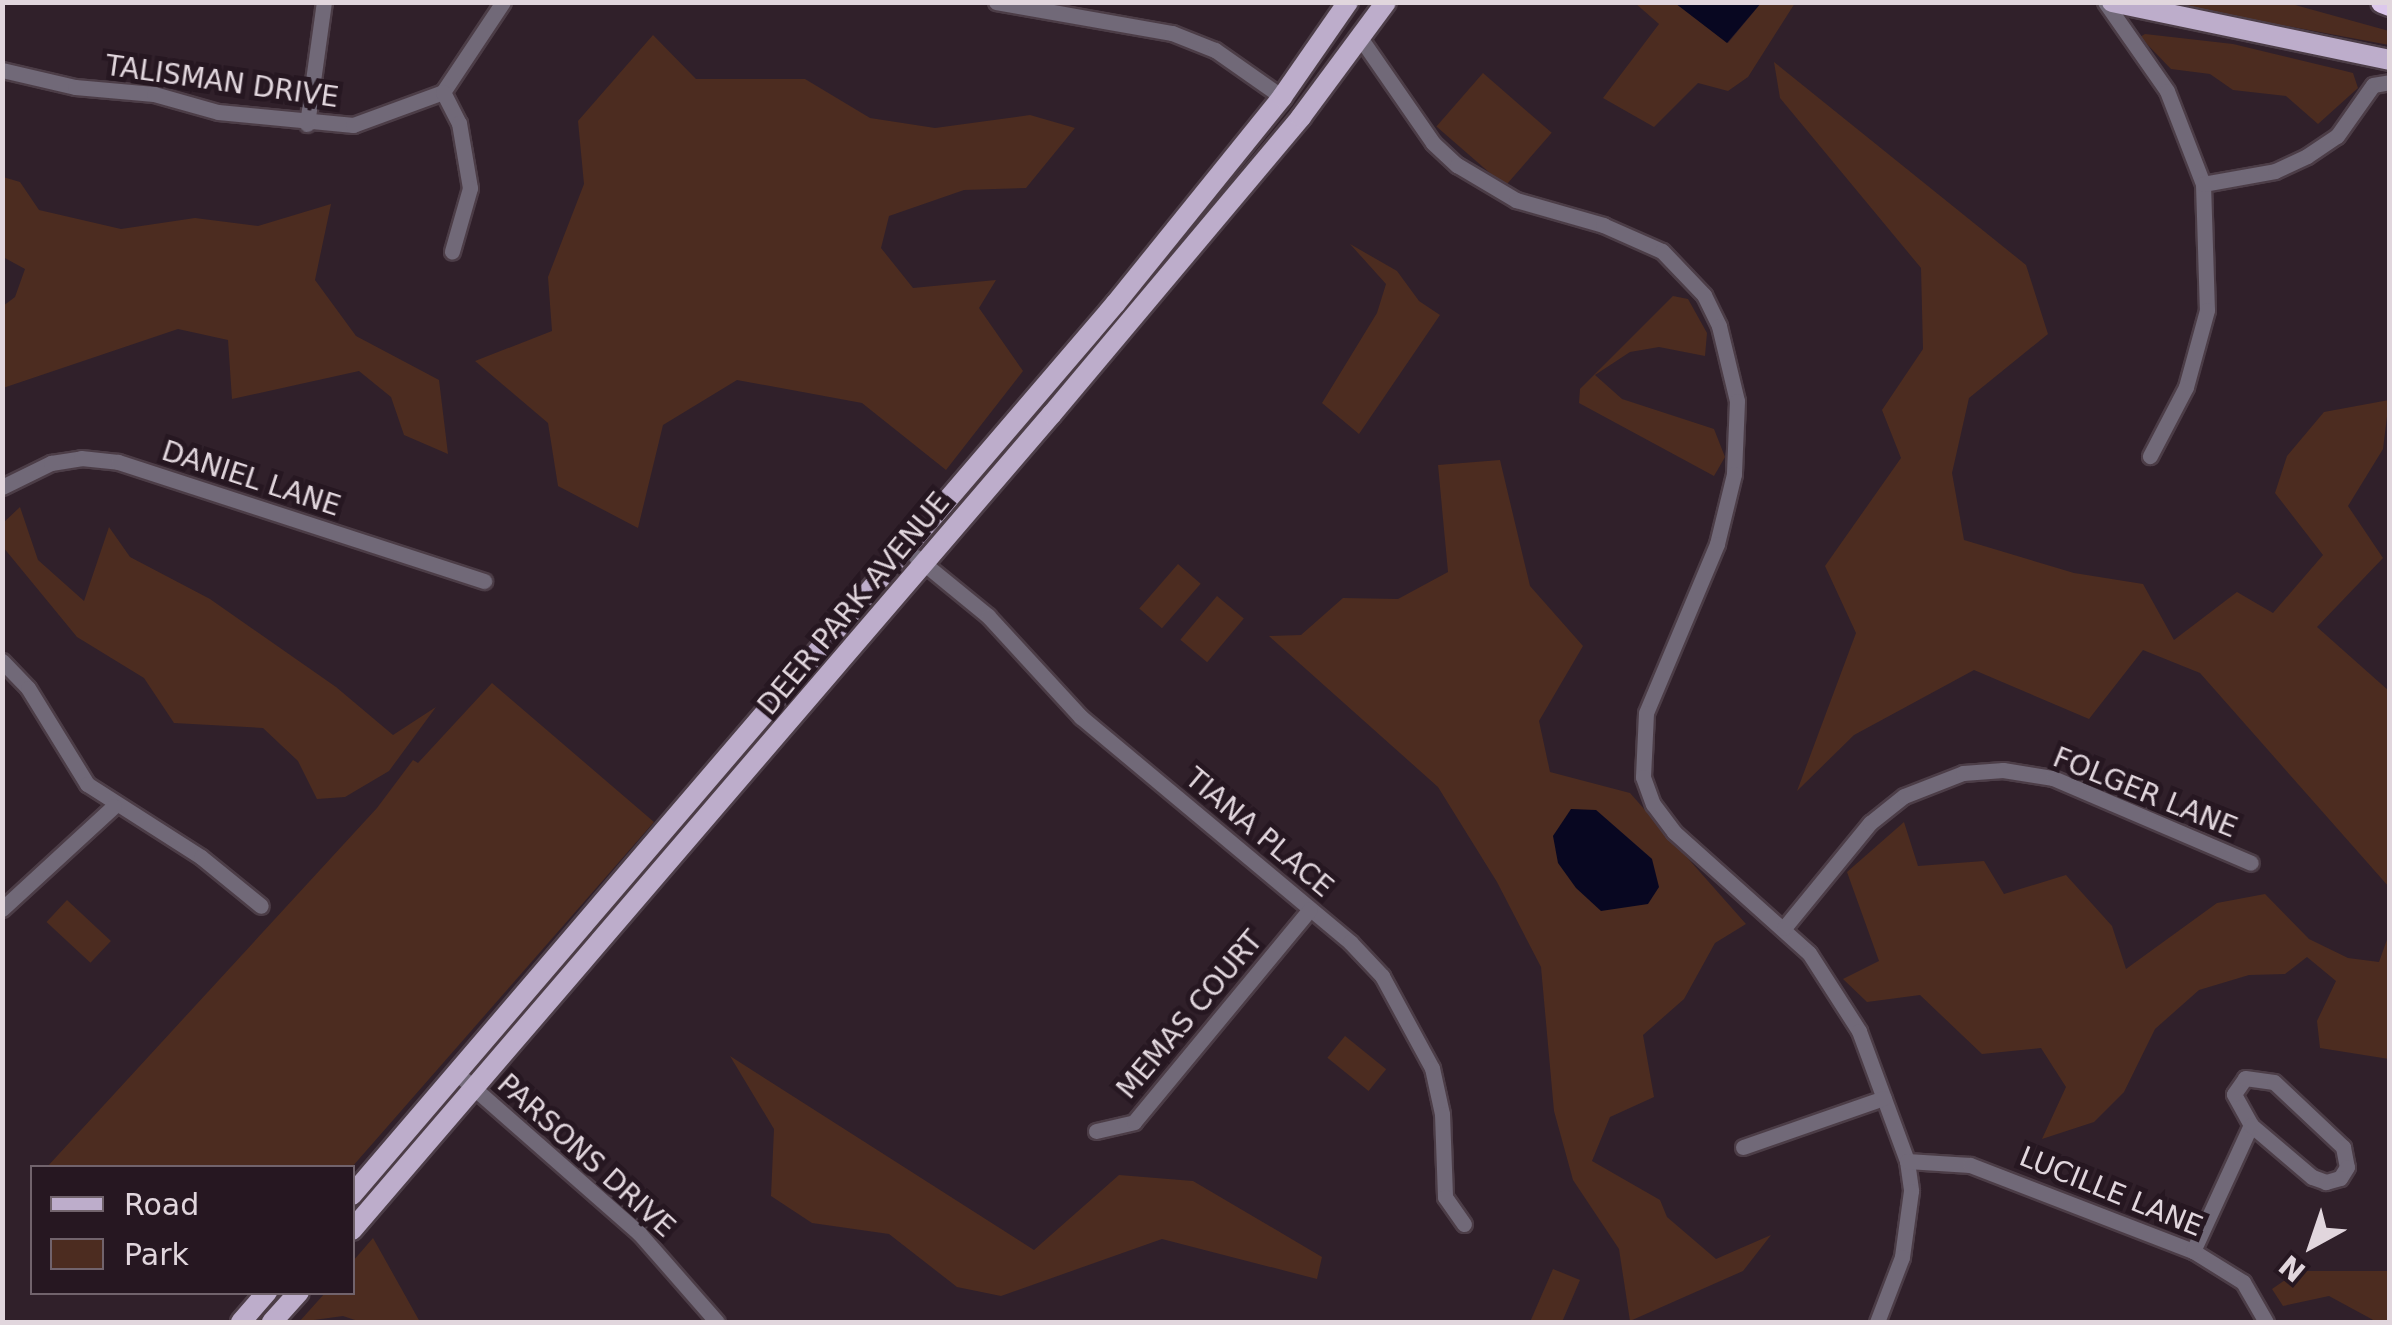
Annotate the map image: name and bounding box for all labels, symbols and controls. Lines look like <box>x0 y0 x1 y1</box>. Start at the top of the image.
street label: TALISMAN DRIVE <box>103 49 341 115</box>
street label: DANIEL LANE <box>158 434 344 524</box>
street label: DEER PARK AVENUE <box>751 486 957 722</box>
street label: FOLGER LANE <box>2048 741 2242 845</box>
street label: TIANA PLACE <box>1178 761 1340 905</box>
street label: MEMAS COURT <box>1110 924 1270 1106</box>
street label: PARSONS DRIVE <box>490 1067 682 1245</box>
street label: LUCILLE LANE <box>2015 1140 2207 1244</box>
legend <box>30 1165 355 1295</box>
text: Road <box>124 1187 199 1222</box>
north arrow <box>2262 1195 2362 1295</box>
text: Park <box>124 1237 189 1272</box>
text: N <box>2273 1248 2312 1289</box>

